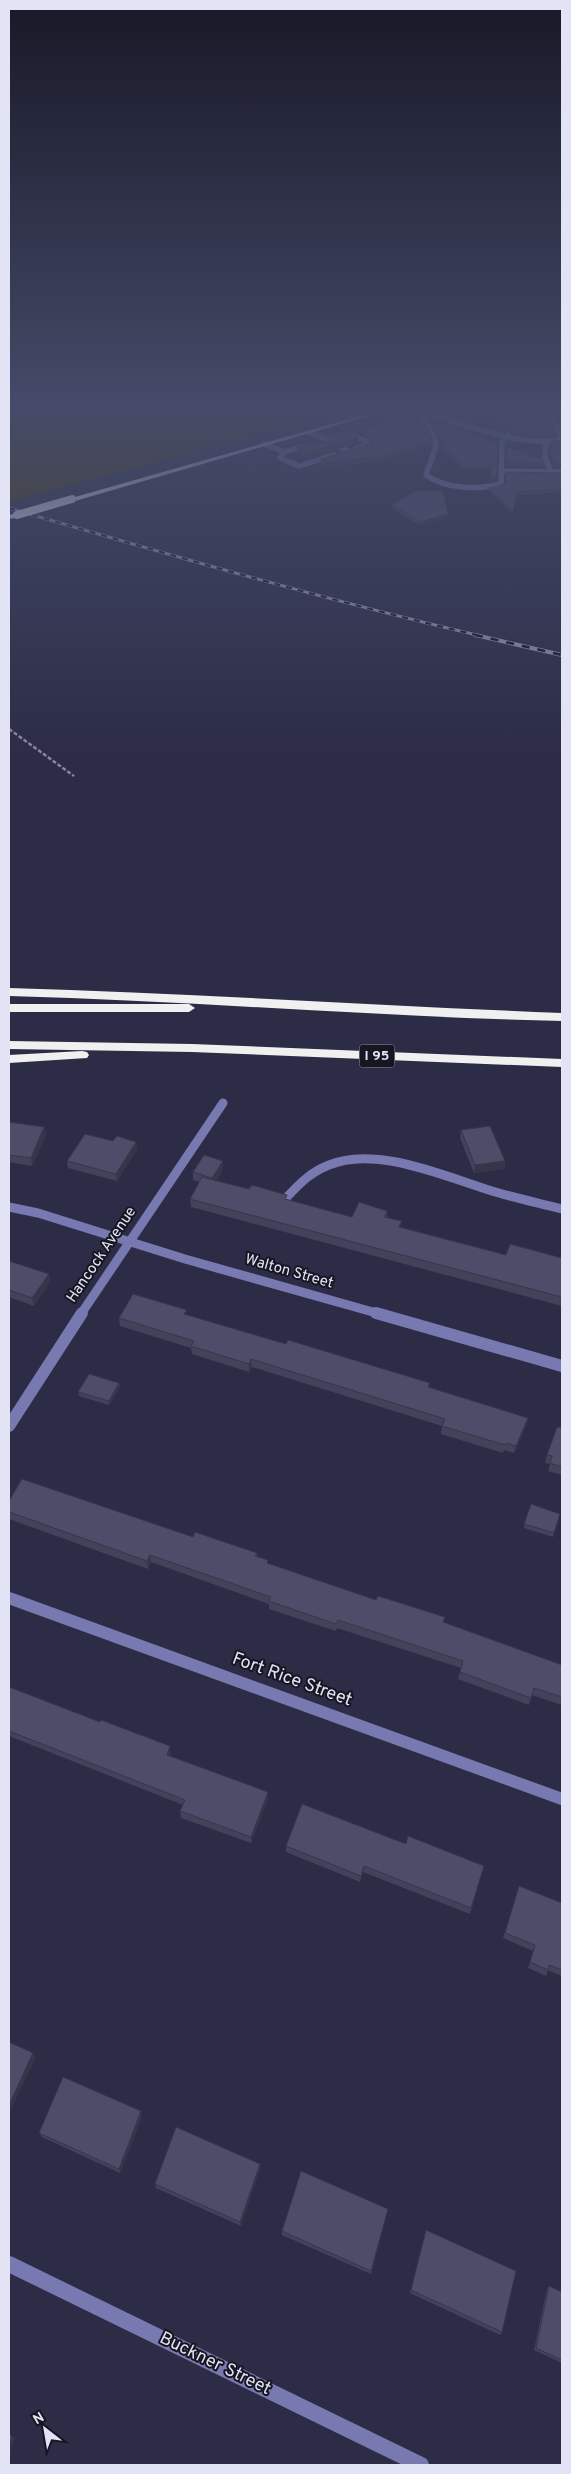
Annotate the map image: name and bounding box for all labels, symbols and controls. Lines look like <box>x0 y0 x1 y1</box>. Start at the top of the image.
road number: I 95 <box>360 1044 394 1068</box>
street label: Hancock Avenue <box>63 1203 141 1307</box>
street label: Walton Street <box>243 1250 335 1294</box>
street label: Fort Rice Street <box>229 1648 355 1712</box>
street label: Buckner Street <box>155 2327 275 2401</box>
north arrow <box>20 2404 70 2454</box>
text: N <box>30 2409 48 2429</box>

